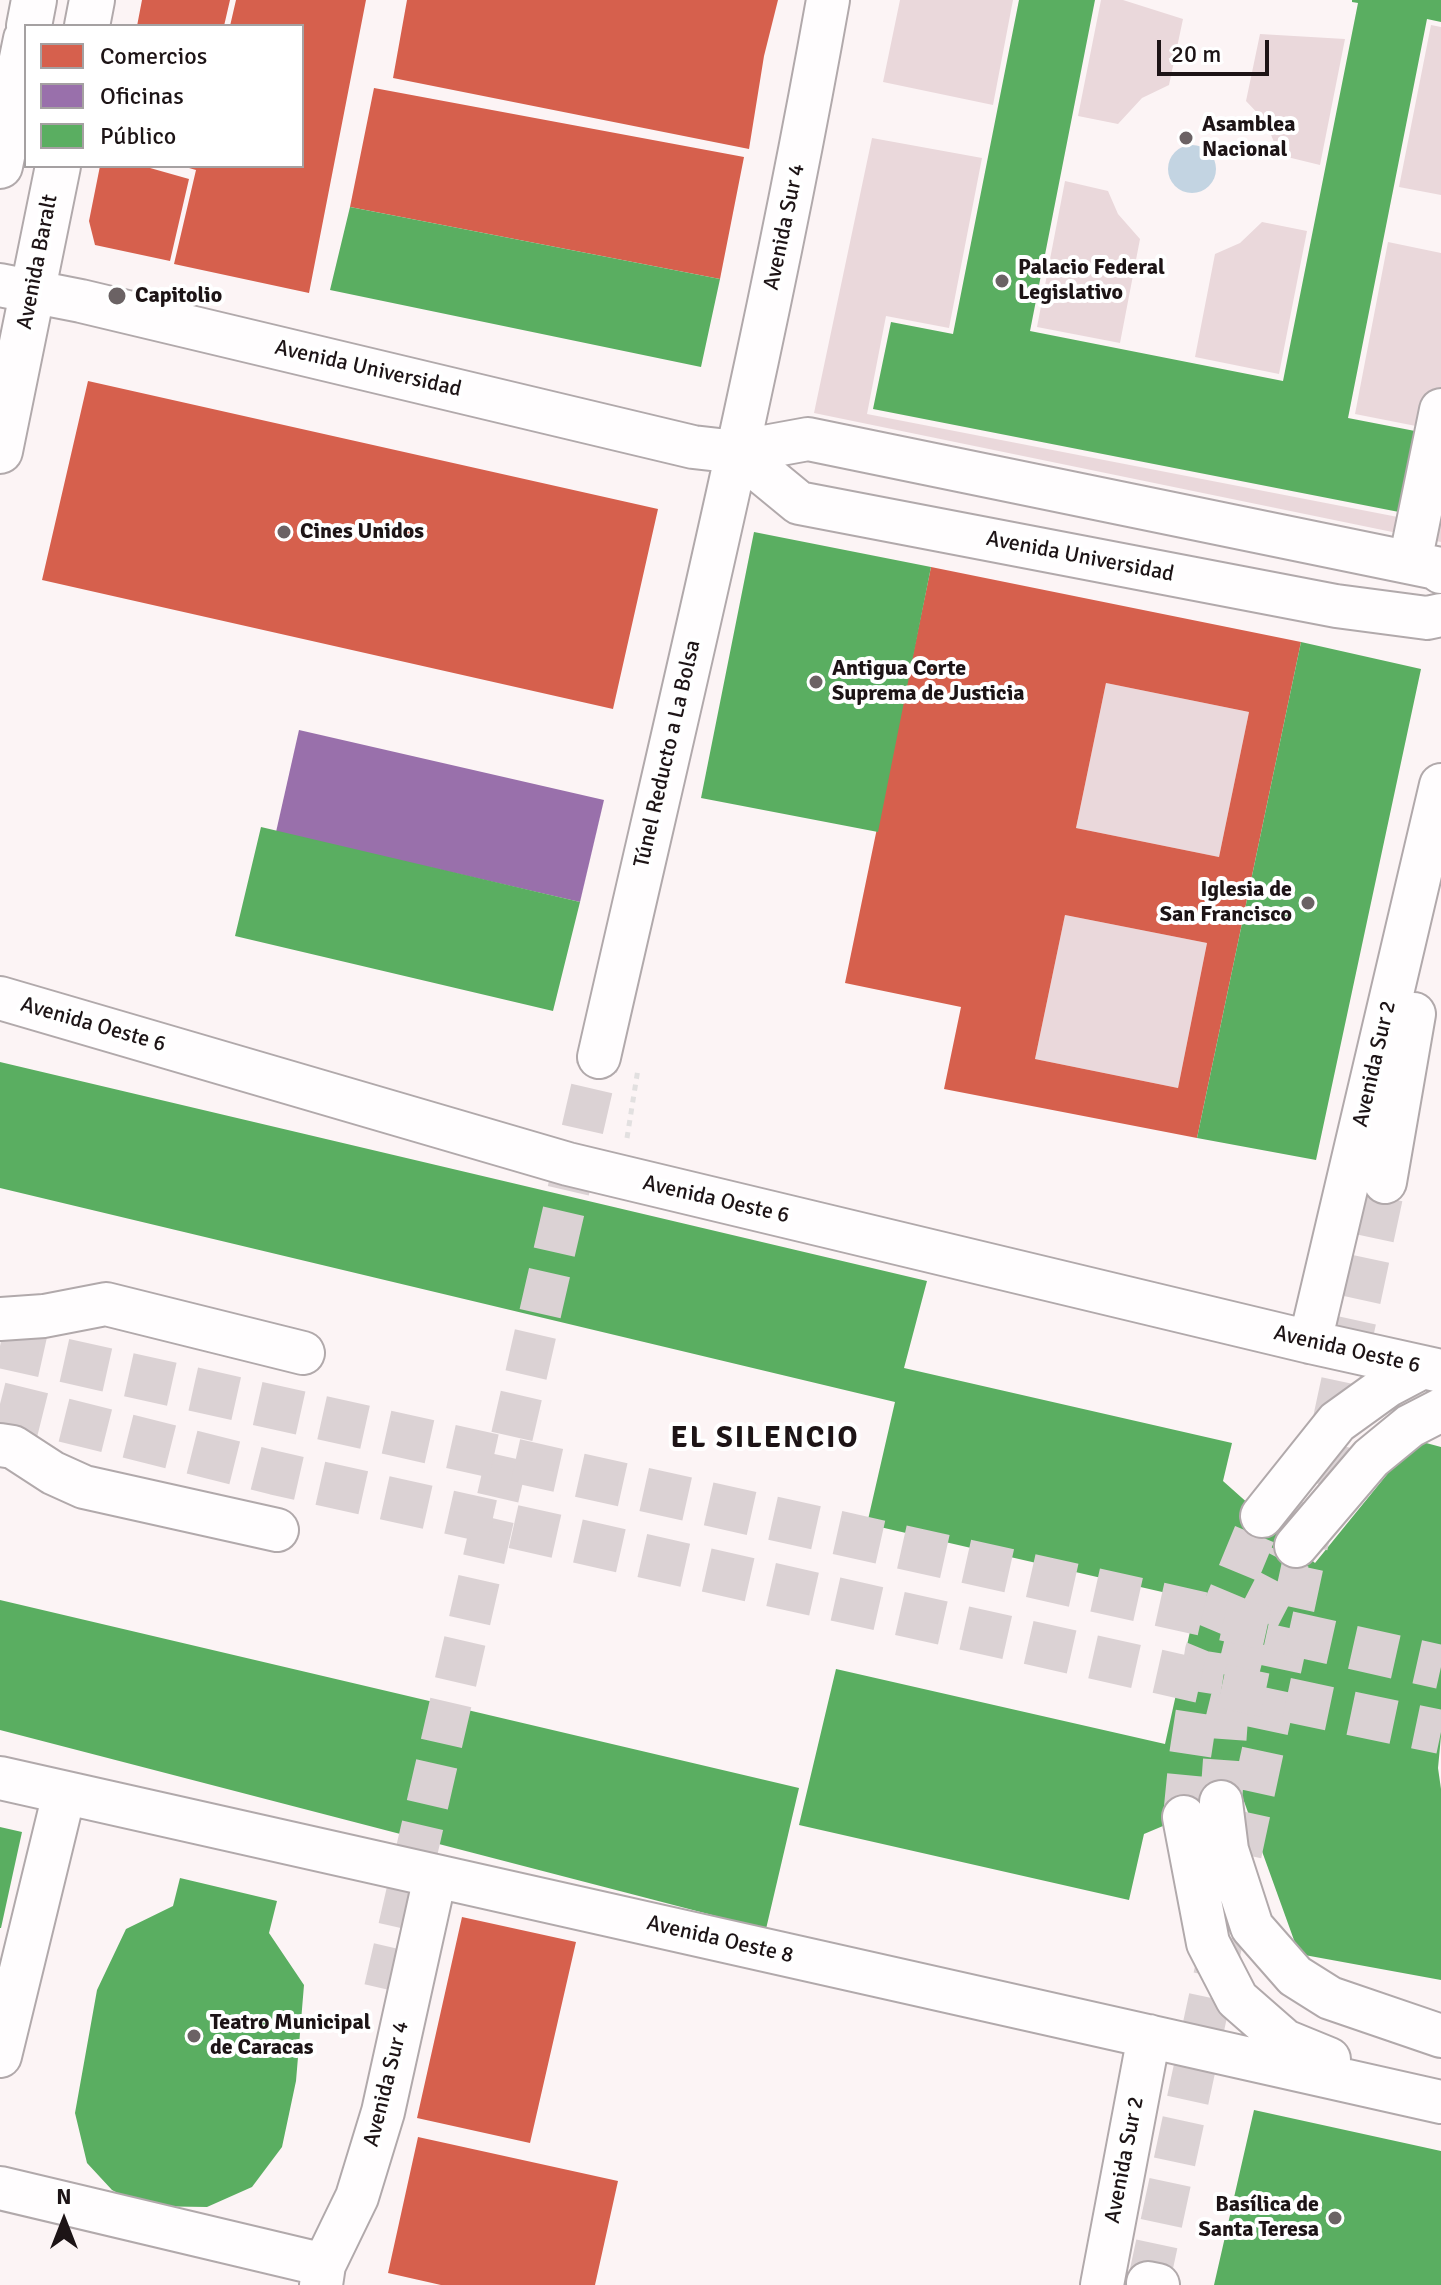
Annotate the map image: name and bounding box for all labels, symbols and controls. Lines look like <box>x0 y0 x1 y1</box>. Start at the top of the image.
legend <box>24 24 304 168</box>
scale bar <box>1161 24 1273 74</box>
text: 20 m <box>1171 39 1221 69</box>
text: Comercios <box>100 41 207 71</box>
text: Oficinas <box>100 81 184 111</box>
place label: Asamblea Nacional <box>1202 112 1295 164</box>
text: Público <box>100 121 176 151</box>
marker: Asamblea Nacional <box>1177 129 1195 147</box>
street label: Avenida Sur 4 <box>759 161 811 293</box>
street label: Avenida Baralt <box>12 192 64 332</box>
place label: Palacio Federal Legislativo <box>1018 255 1165 306</box>
marker: Palacio Federal Legislativo <box>993 272 1011 290</box>
place label: Capitolio <box>135 283 222 309</box>
marker: Capitolio <box>106 285 128 307</box>
street label: Avenida Universidad <box>272 335 464 403</box>
place label: Cines Unidos <box>300 519 424 545</box>
marker: Cines Unidos <box>275 523 293 541</box>
street label: Avenida Universidad <box>984 526 1176 588</box>
street label: Túnel Reducto a La Bolsa <box>629 638 707 870</box>
place label: Antigua Corte Suprema de Justicia <box>832 656 1025 708</box>
marker: Antigua Corte Suprema de Justicia <box>807 673 825 691</box>
place label: Iglesia de San Francisco <box>1160 877 1292 928</box>
marker: Iglesia de San Francisco <box>1299 894 1317 912</box>
street label: Avenida Oeste 6 <box>17 992 169 1058</box>
street label: Avenida Sur 2 <box>1348 998 1402 1130</box>
street label: Avenida Oeste 6 <box>640 1170 792 1230</box>
street label: Avenida Oeste 6 <box>1271 1320 1423 1380</box>
district label: EL SILENCIO <box>670 1421 860 1457</box>
street label: Avenida Oeste 8 <box>644 1910 796 1970</box>
place label: Teatro Municipal de Caracas <box>210 2010 371 2062</box>
street label: Avenida Sur 4 <box>359 2018 415 2150</box>
marker: Teatro Municipal de Caracas <box>185 2027 203 2045</box>
street label: Avenida Sur 2 <box>1100 2094 1150 2226</box>
north arrow <box>24 2181 104 2261</box>
text: N <box>56 2183 72 2210</box>
place label: Basílica de Santa Teresa <box>1198 2192 1319 2244</box>
marker: Basílica de Santa Teresa <box>1326 2209 1344 2227</box>

